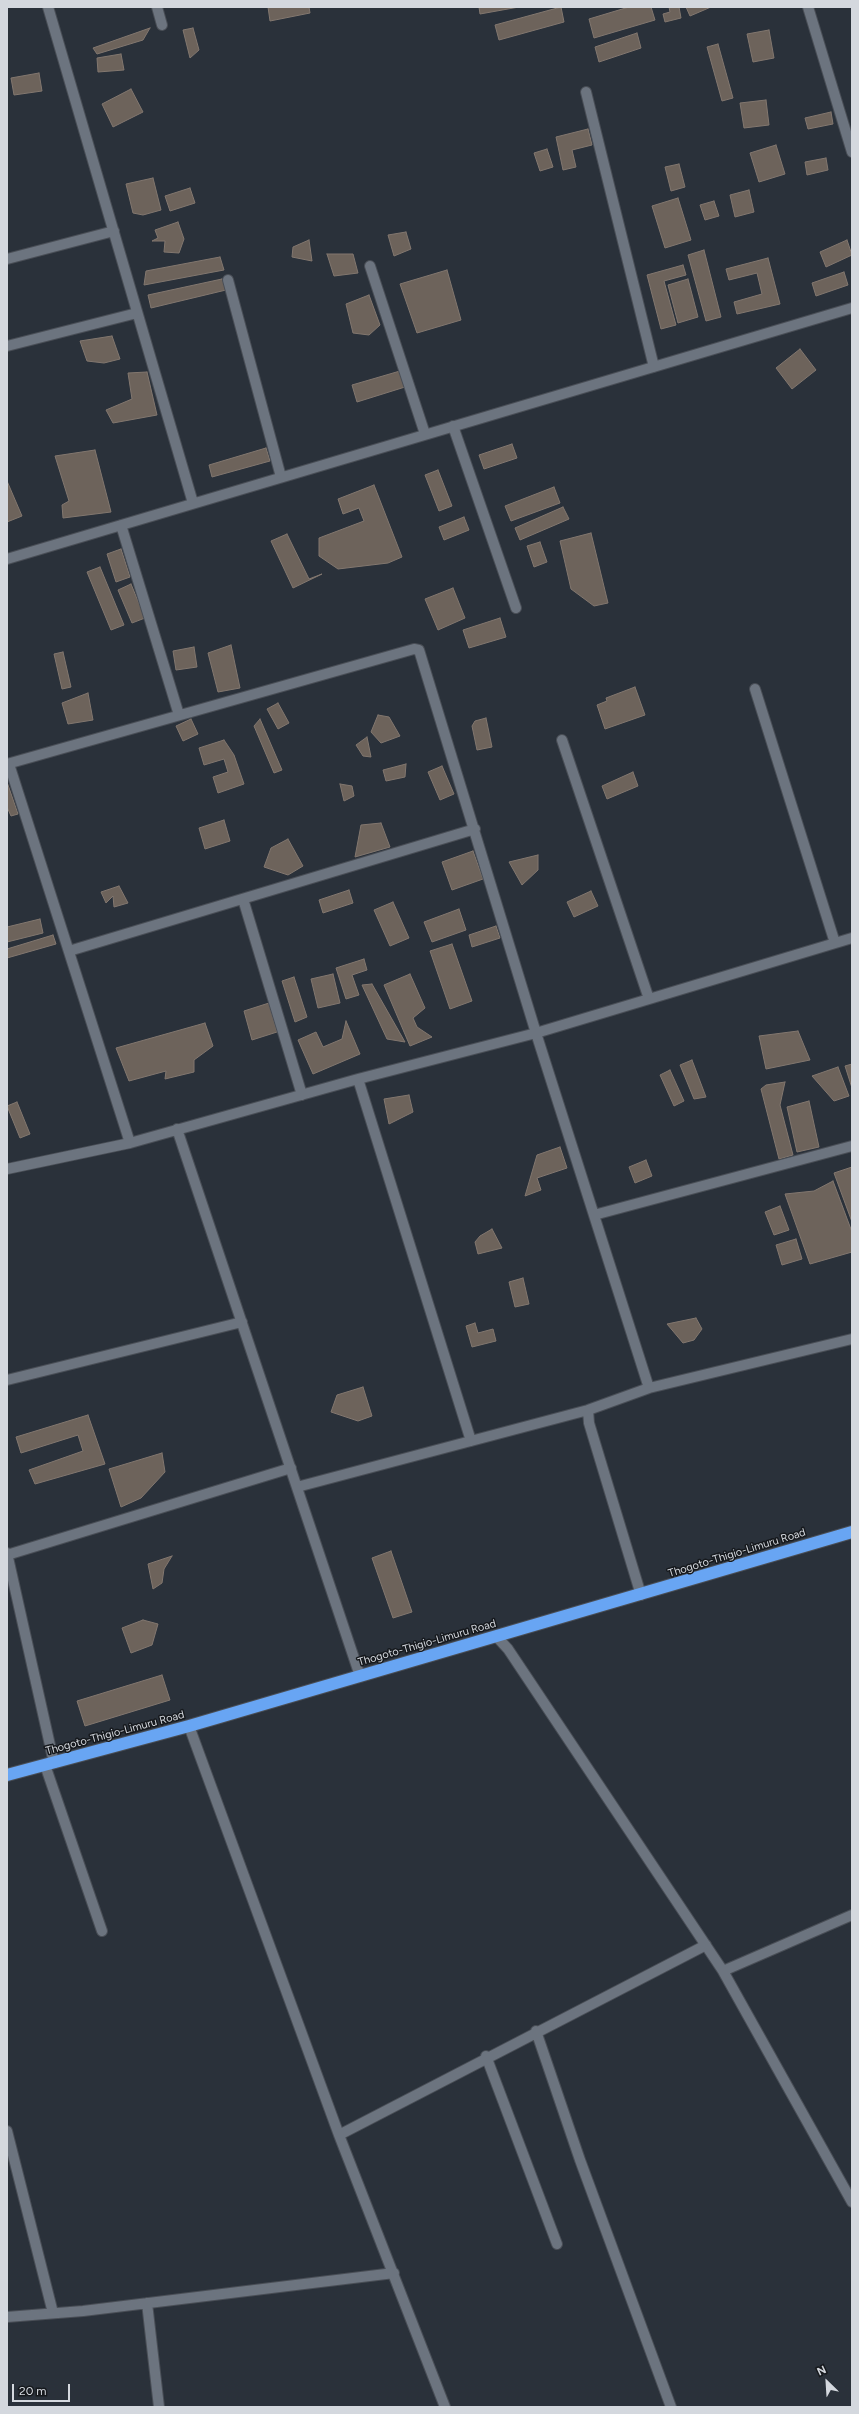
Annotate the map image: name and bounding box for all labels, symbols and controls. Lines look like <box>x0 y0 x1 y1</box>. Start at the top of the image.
street label: Thogoto-Thigio-Limuru Road <box>667 1526 807 1580</box>
street label: Thogoto-Thigio-Limuru Road <box>356 1617 498 1669</box>
street label: Thogoto-Thigio-Limuru Road <box>44 1708 186 1758</box>
north arrow <box>807 2362 847 2402</box>
text: N <box>815 2363 828 2378</box>
scale bar <box>14 2376 72 2402</box>
text: 20 m <box>19 2384 47 2398</box>

